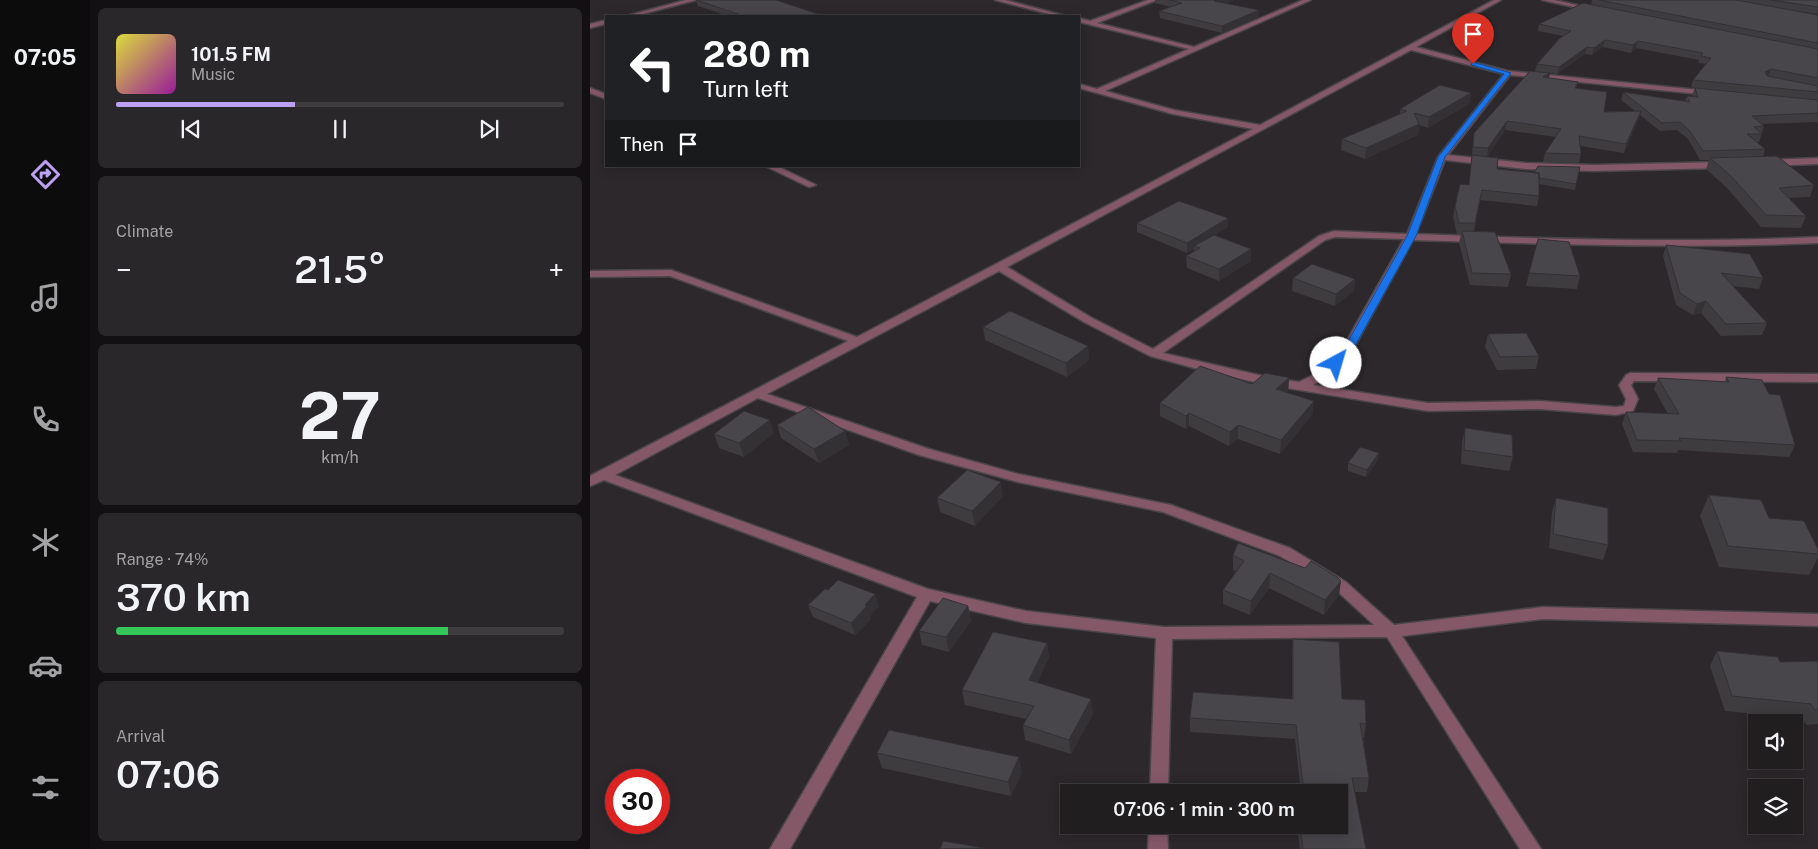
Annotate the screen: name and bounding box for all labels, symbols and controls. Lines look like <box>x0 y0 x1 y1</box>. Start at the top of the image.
pin <box>1452 13 1494 64</box>
icon: arrive <box>1459 20 1487 48</box>
text: 280 m <box>703 34 810 75</box>
icon: left <box>620 35 685 100</box>
text: 101.5 FM <box>191 43 271 65</box>
text: 07:05 <box>14 44 76 70</box>
text: Music <box>191 65 235 84</box>
text: Turn left <box>703 76 789 102</box>
icon: previous <box>177 115 205 143</box>
icon: pause <box>326 115 354 143</box>
icon: next <box>475 115 503 143</box>
icon: arrive <box>674 130 702 158</box>
text: Then <box>620 133 664 155</box>
icon: directions <box>28 157 63 192</box>
text: Climate <box>116 222 173 241</box>
text: 21.5° <box>294 247 386 292</box>
text: − <box>116 253 132 286</box>
text: + <box>548 253 564 286</box>
icon: music <box>28 280 63 315</box>
position arrow <box>1309 336 1361 388</box>
text: 27 <box>299 377 381 454</box>
icon: phone <box>28 402 63 437</box>
text: km/h <box>321 448 359 467</box>
icon: climate <box>28 525 63 560</box>
text: Range · 74% <box>116 550 208 569</box>
text: 370 km <box>116 575 251 620</box>
icon: car <box>28 648 63 683</box>
map controls <box>1748 714 1803 834</box>
button: sound <box>1748 714 1803 769</box>
text: Arrival <box>116 727 165 746</box>
text: 07:06 <box>116 752 220 797</box>
speed limit sign: 30 <box>605 769 670 834</box>
icon: filters <box>28 770 63 805</box>
button: layers <box>1748 779 1803 834</box>
text: 07:06 · 1 min · 300 m <box>1113 798 1295 820</box>

